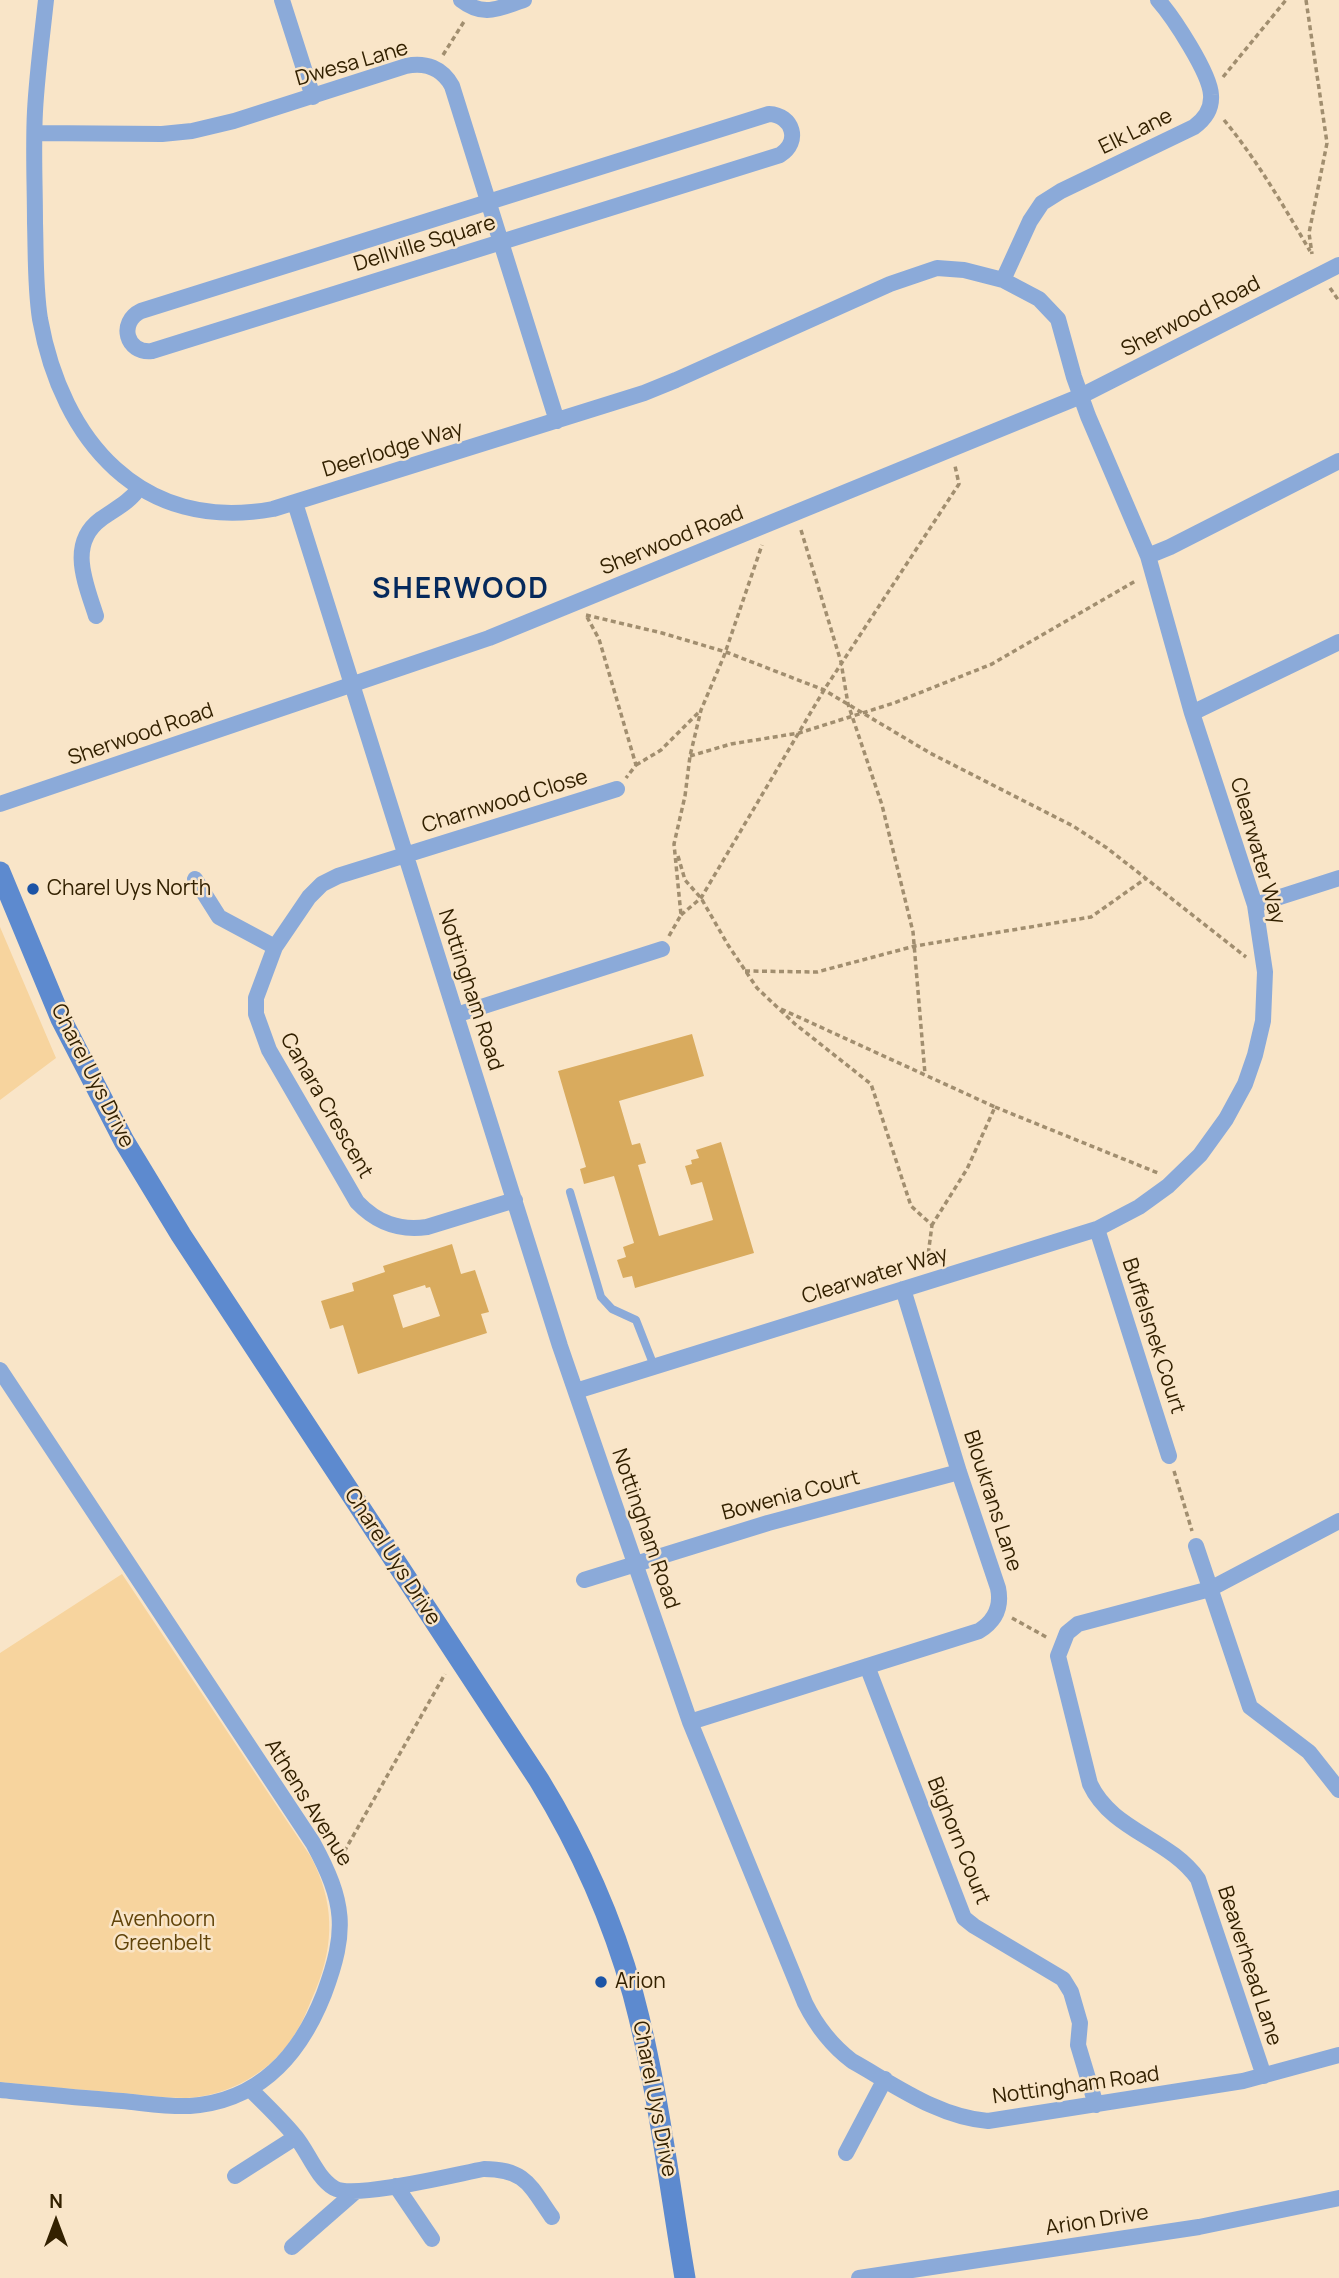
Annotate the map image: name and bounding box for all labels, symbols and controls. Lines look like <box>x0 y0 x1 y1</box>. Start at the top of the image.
street label: Dwesa Lane <box>293 36 411 92</box>
street label: Elk Lane <box>1095 103 1177 161</box>
street label: Dellville Square <box>351 210 499 278</box>
street label: Sherwood Road <box>1117 271 1265 363</box>
street label: Deerlodge Way <box>320 417 466 483</box>
street label: Sherwood Road <box>597 501 747 581</box>
district label: SHERWOOD <box>373 573 549 607</box>
street label: Sherwood Road <box>65 698 217 772</box>
street label: Charnwood Close <box>419 765 591 839</box>
street label: Clearwater Way <box>1224 775 1290 927</box>
place label: Charel Uys North <box>47 876 211 902</box>
marker: Charel Uys North <box>25 881 41 897</box>
street label: Nottingham Road <box>432 906 508 1074</box>
street label: Charel Uys Drive <box>45 1000 139 1152</box>
street label: Canara Crescent <box>274 1029 378 1183</box>
street label: Clearwater Way <box>799 1242 951 1310</box>
street label: Buffelsnek Court <box>1116 1255 1190 1417</box>
street label: Bloukrans Lane <box>957 1427 1027 1575</box>
street label: Nottingham Road <box>606 1445 684 1613</box>
street label: Bowenia Court <box>719 1465 863 1527</box>
street label: Charel Uys Drive <box>338 1484 446 1630</box>
street label: Athens Avenue <box>259 1735 357 1871</box>
street label: Bighorn Court <box>921 1774 995 1908</box>
street label: Beaverhead Lane <box>1211 1883 1287 2049</box>
park label: Avenhoorn Greenbelt <box>111 1907 215 1957</box>
place label: Arion <box>615 1969 666 1995</box>
marker: Arion <box>593 1974 609 1990</box>
street label: Charel Uys Drive <box>627 2019 681 2179</box>
street label: Nottingham Road <box>991 2062 1161 2110</box>
north arrow <box>21 2187 91 2257</box>
text: N <box>49 2188 63 2214</box>
street label: Arion Drive <box>1044 2200 1150 2242</box>

